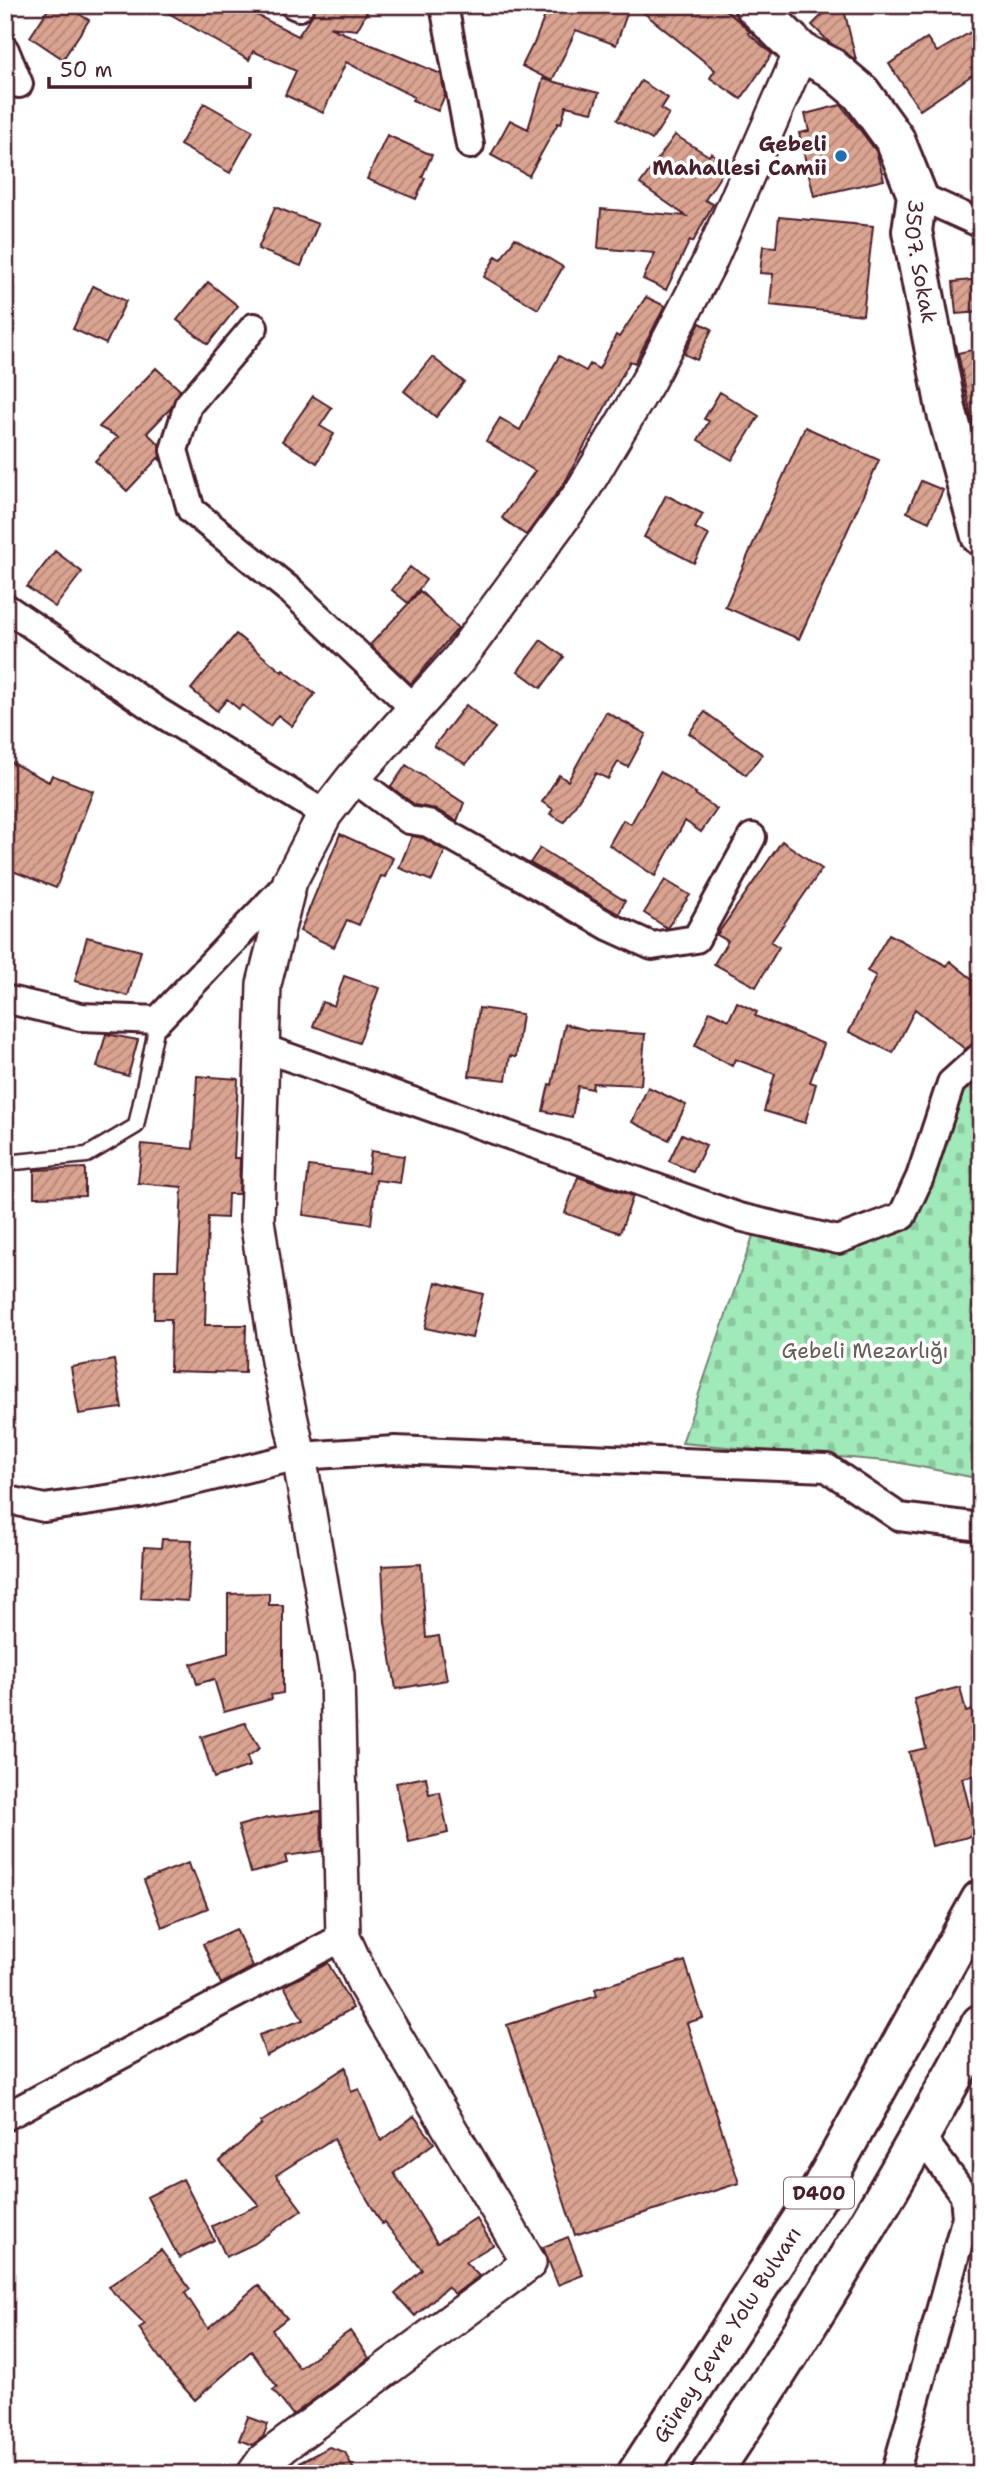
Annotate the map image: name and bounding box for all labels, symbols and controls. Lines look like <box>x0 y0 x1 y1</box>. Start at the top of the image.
scale bar <box>49 46 250 90</box>
text: 50 m <box>60 56 113 84</box>
place label: Gebeli Mahallesi Camii <box>652 130 827 182</box>
marker: Gebeli Mahallesi Camii <box>833 148 849 164</box>
street label: 3507. Sokak <box>897 197 943 326</box>
park label: Gebeli Mezarlığı <box>781 1337 949 1365</box>
road number: D400 <box>784 2178 854 2208</box>
street label: Güney Çevre Yolu Bulvarı <box>647 2221 808 2448</box>

